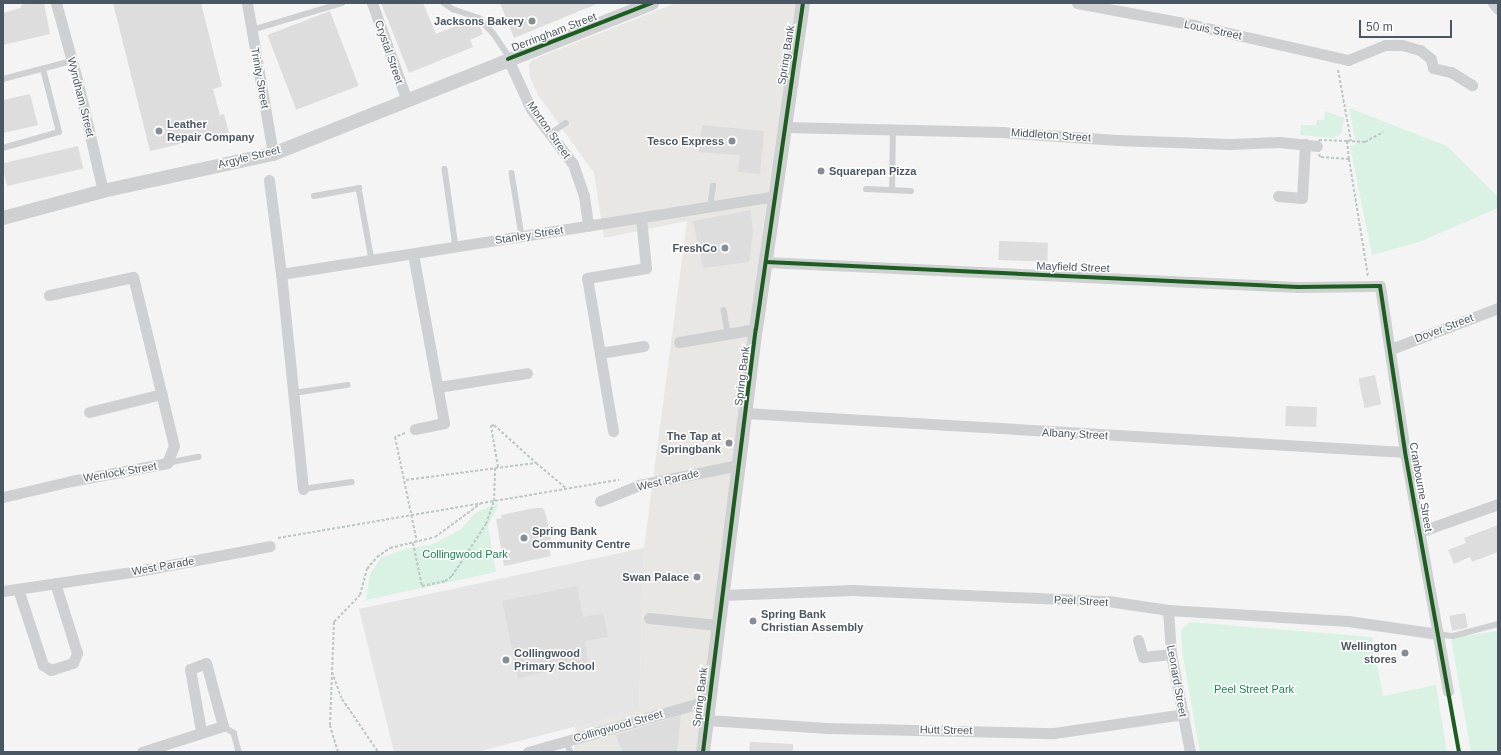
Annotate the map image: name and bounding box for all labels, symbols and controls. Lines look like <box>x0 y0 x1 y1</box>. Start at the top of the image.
street label: Derringham Street <box>510 10 598 54</box>
scale bar <box>1361 12 1454 38</box>
place label: Jacksons Bakery <box>434 14 524 28</box>
marker: Jacksons Bakery <box>527 16 537 26</box>
street label: Louis Street <box>1183 17 1243 43</box>
street label: Crystal Street <box>372 18 406 86</box>
text: 50 m <box>1366 20 1393 34</box>
street label: Spring Bank <box>775 24 797 86</box>
street label: Trinity Street <box>248 46 272 110</box>
street label: Wyndham Street <box>65 56 97 138</box>
street label: Morton Street <box>524 99 574 161</box>
place label: Leather Repair Company <box>167 118 254 144</box>
marker: Leather Repair Company <box>154 126 164 136</box>
street label: Middleton Street <box>1011 126 1091 144</box>
place label: Tesco Express <box>647 134 724 148</box>
marker: Tesco Express <box>727 136 737 146</box>
street label: Argyle Street <box>217 143 281 171</box>
place label: Squarepan Pizza <box>829 164 916 178</box>
marker: Squarepan Pizza <box>816 166 826 176</box>
street label: Stanley Street <box>494 223 564 247</box>
place label: FreshCo <box>672 241 717 255</box>
marker: FreshCo <box>720 243 730 253</box>
street label: Mayfield Street <box>1036 259 1110 275</box>
street label: Dover Street <box>1413 311 1475 345</box>
street label: Spring Bank <box>732 345 752 407</box>
street label: Albany Street <box>1042 426 1108 442</box>
place label: The Tap at Springbank <box>660 430 721 456</box>
marker: The Tap at Springbank <box>724 438 734 448</box>
street label: Cranbourne Street <box>1407 441 1435 533</box>
street label: Wenlock Street <box>82 459 158 485</box>
street label: West Parade <box>636 466 700 494</box>
place label: Spring Bank Community Centre <box>532 525 630 551</box>
marker: Spring Bank Community Centre <box>519 533 529 543</box>
park label: Collingwood Park <box>422 547 508 561</box>
street label: West Parade <box>131 554 195 578</box>
place label: Swan Palace <box>622 570 689 584</box>
marker: Swan Palace <box>692 572 702 582</box>
street label: Peel Street <box>1053 593 1109 609</box>
place label: Spring Bank Christian Assembly <box>761 608 864 634</box>
marker: Spring Bank Christian Assembly <box>748 616 758 626</box>
place label: Wellington stores <box>1341 640 1397 666</box>
street label: Leonard Street <box>1164 644 1190 718</box>
place label: Collingwood Primary School <box>514 647 595 673</box>
marker: Wellington stores <box>1400 648 1410 658</box>
marker: Collingwood Primary School <box>501 655 511 665</box>
street label: Spring Bank <box>690 666 710 728</box>
park label: Peel Street Park <box>1214 682 1294 696</box>
street label: Collingwood Street <box>572 707 664 745</box>
street label: Hutt Street <box>920 723 972 737</box>

